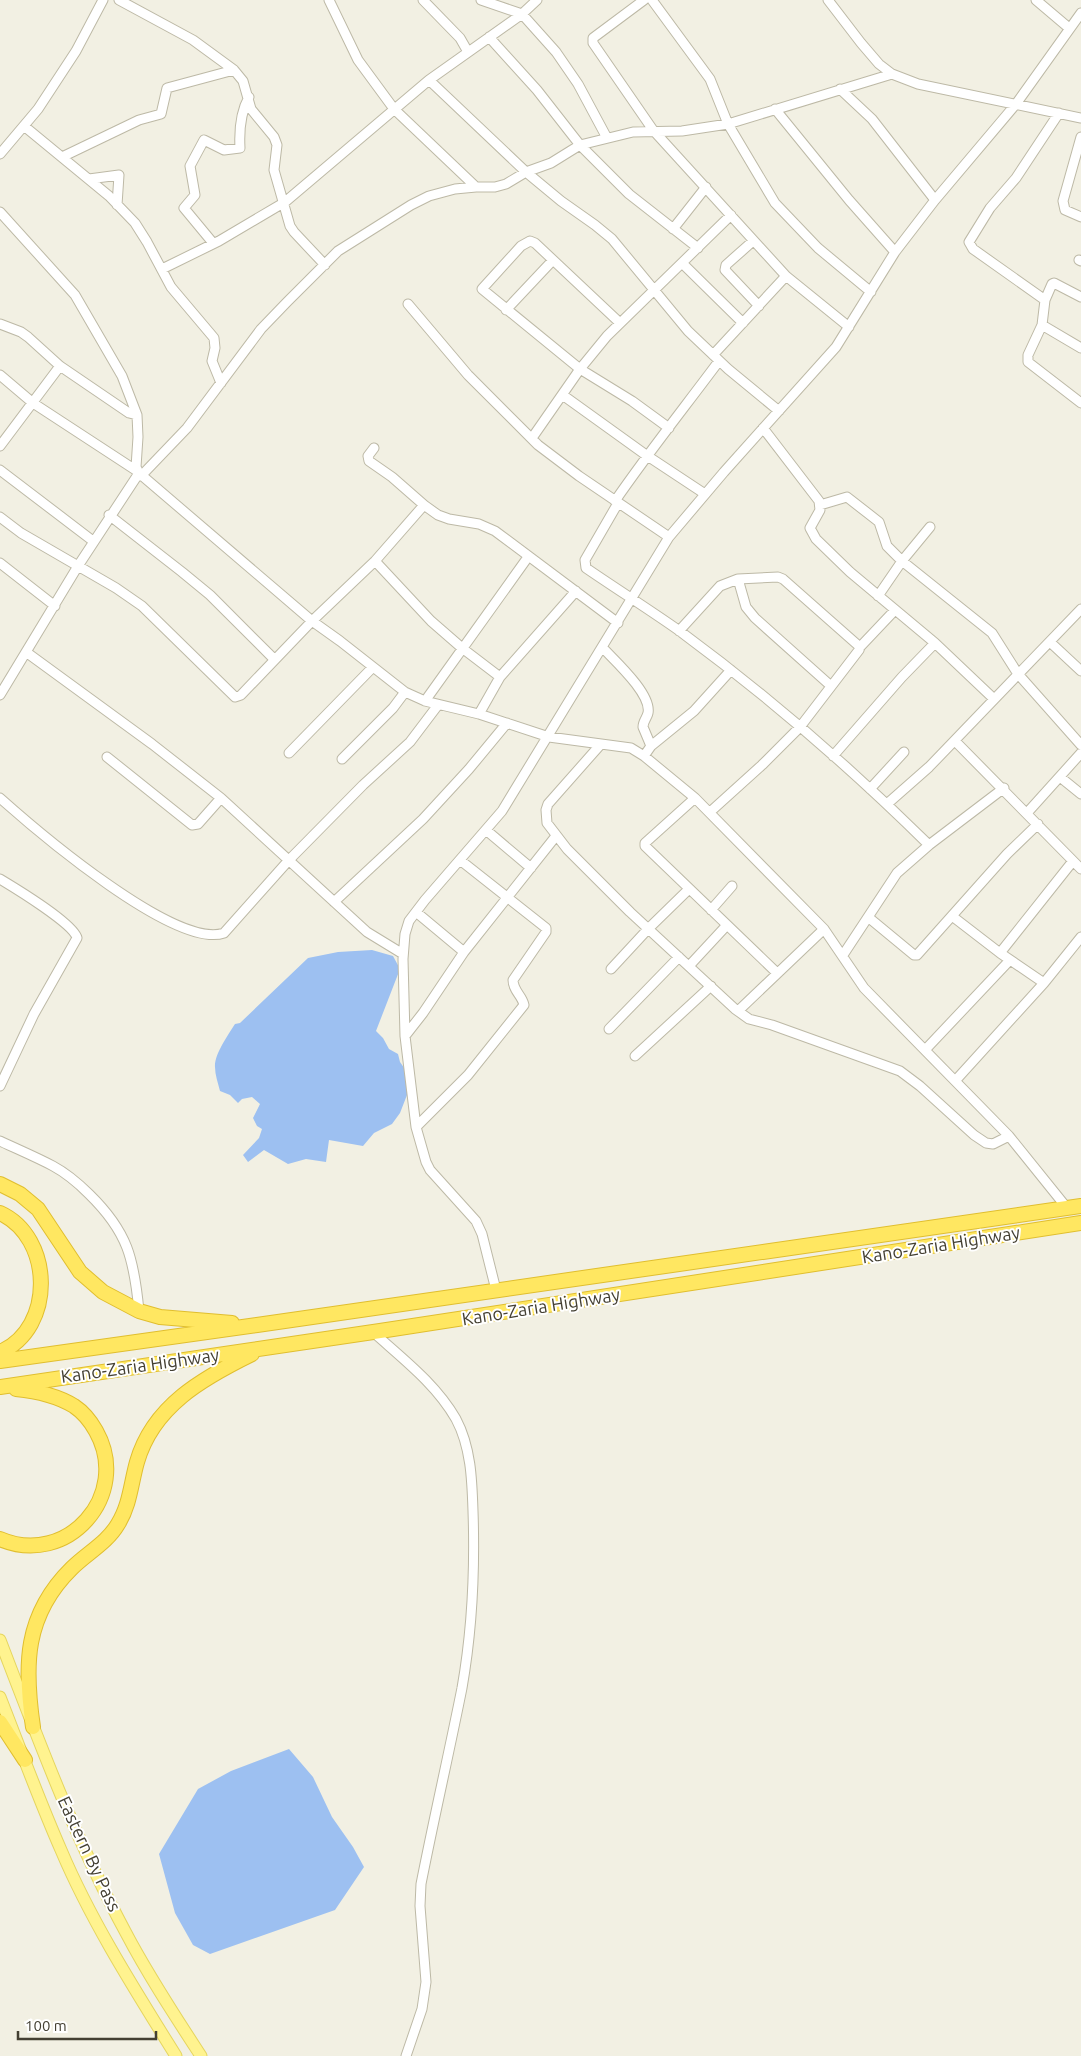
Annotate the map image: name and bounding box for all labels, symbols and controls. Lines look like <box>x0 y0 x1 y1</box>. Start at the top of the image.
street label: Kano-Zaria Highway <box>860 1222 1022 1266</box>
street label: Kano-Zaria Highway <box>460 1284 622 1328</box>
street label: Kano-Zaria Highway <box>59 1344 221 1386</box>
street label: Eastern By Pass <box>54 1793 125 1915</box>
scale bar <box>18 2008 155 2040</box>
text: 100 m <box>25 2017 67 2034</box>

